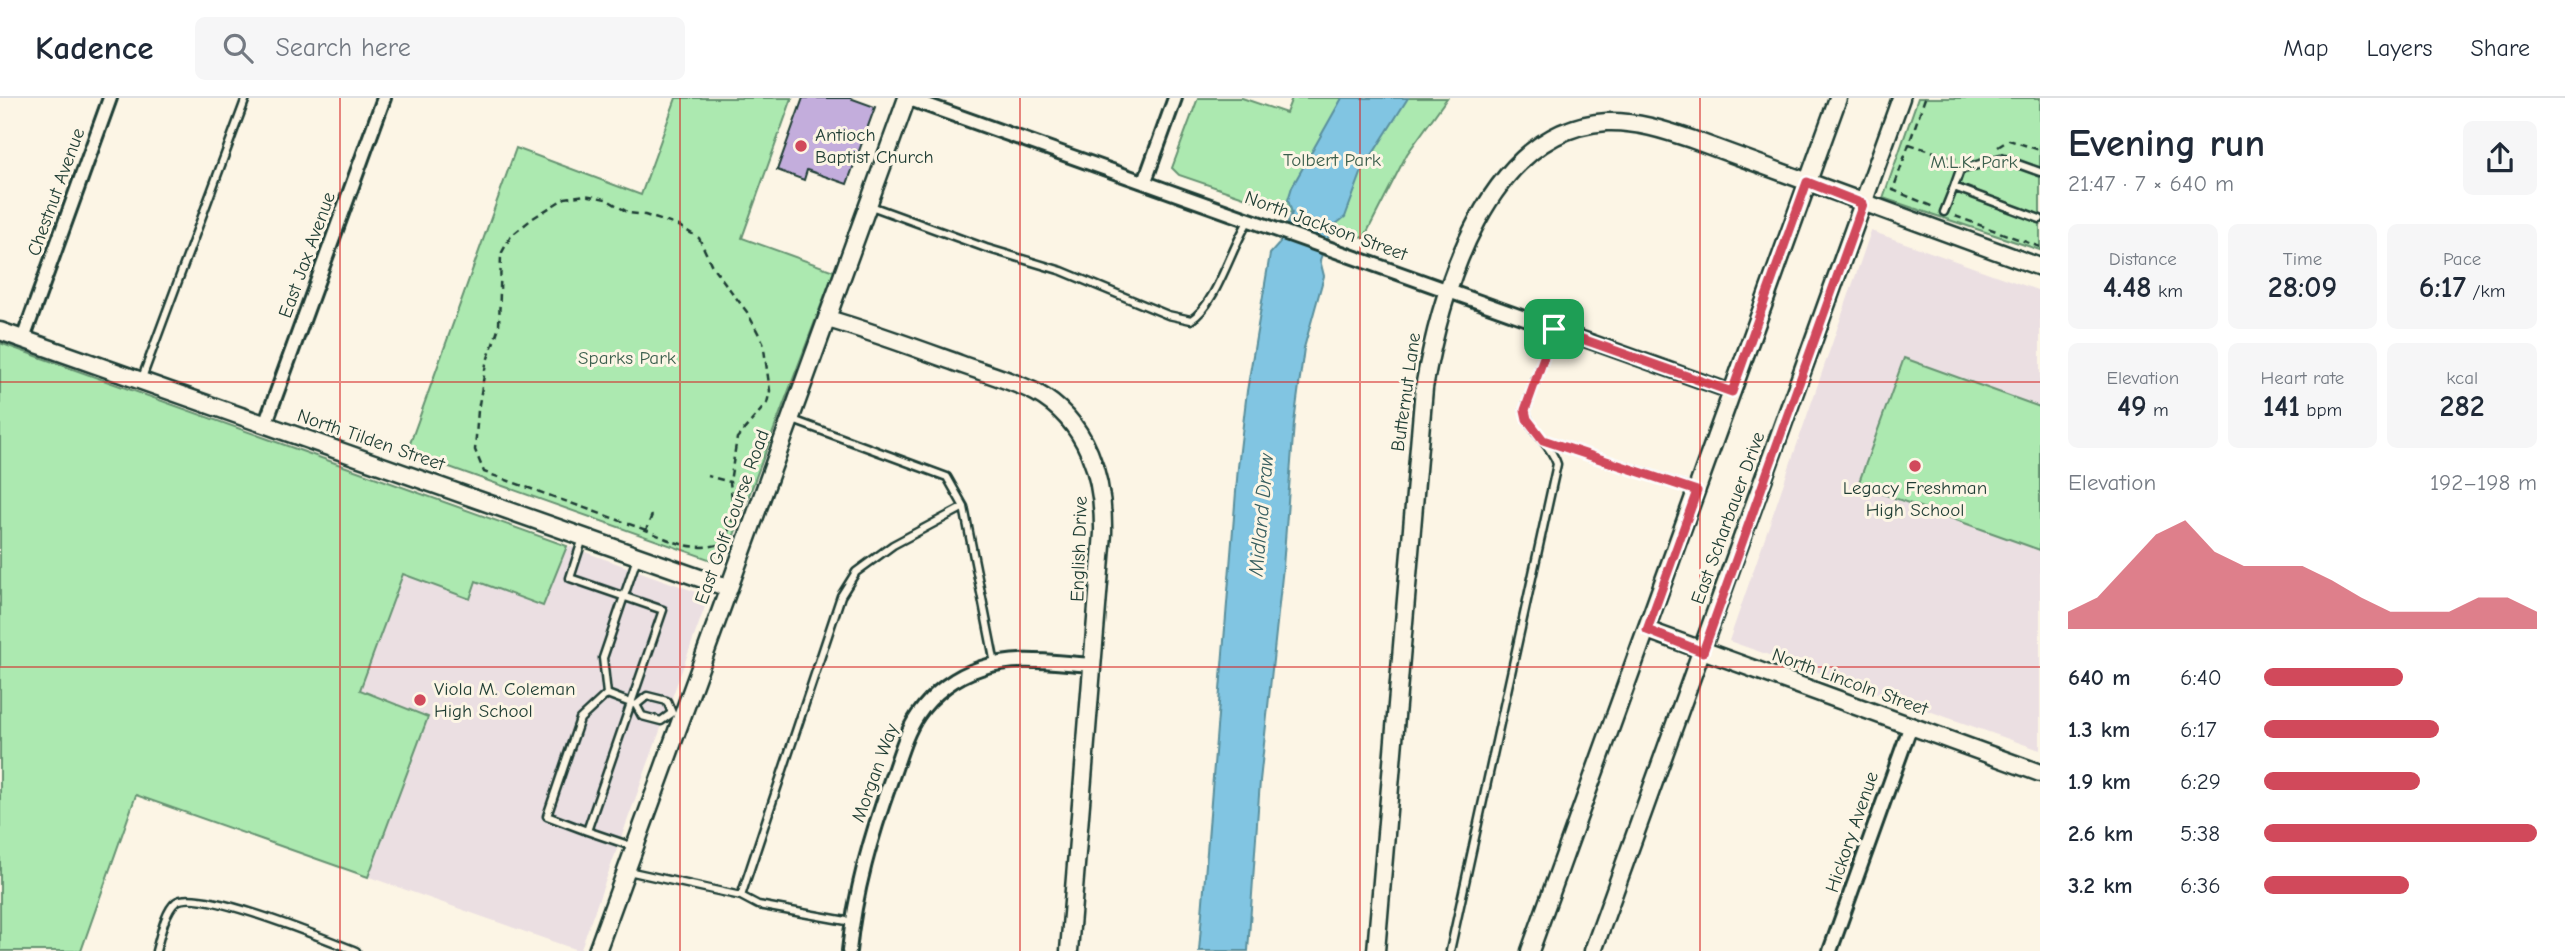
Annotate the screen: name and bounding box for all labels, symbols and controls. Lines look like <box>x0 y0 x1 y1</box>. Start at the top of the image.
search box <box>195 17 685 80</box>
text: Kadence <box>35 29 153 67</box>
icon: search <box>219 29 257 67</box>
text: Search here <box>275 33 411 63</box>
text: Map <box>2283 34 2329 62</box>
text: Layers <box>2367 34 2432 62</box>
text: Share <box>2470 34 2530 62</box>
button: share <box>2463 121 2537 195</box>
text: Evening run <box>2068 122 2265 166</box>
place label: Antioch Baptist Church <box>815 124 934 168</box>
street label: Chestnut Avenue <box>23 125 89 259</box>
marker: Antioch Baptist Church <box>793 138 809 154</box>
park label: Tolbert Park <box>1283 149 1382 171</box>
park label: M.L.K. Park <box>1930 151 2019 173</box>
text: 21:47 · 7 × 640 m <box>2068 170 2234 197</box>
street label: North Jackson Street <box>1242 186 1411 266</box>
street label: East Jax Avenue <box>274 189 340 321</box>
text: Distance <box>2109 248 2177 270</box>
text: Time <box>2283 248 2322 270</box>
text: Pace <box>2443 248 2481 270</box>
text: 4.48 <box>2103 270 2152 305</box>
text: 28:09 <box>2268 270 2337 305</box>
text: 6:17 <box>2419 270 2466 305</box>
text: km <box>2152 280 2183 302</box>
text: /km <box>2466 280 2506 302</box>
pin <box>1524 299 1584 359</box>
icon: arrive <box>1535 310 1573 348</box>
street label: Butternut Lane <box>1387 331 1425 453</box>
park label: Sparks Park <box>578 347 677 369</box>
text: Elevation <box>2106 367 2179 389</box>
text: Heart rate <box>2261 367 2344 389</box>
text: kcal <box>2446 367 2478 389</box>
text: 49 <box>2117 389 2147 424</box>
text: 141 <box>2263 389 2300 424</box>
text: 282 <box>2440 389 2485 424</box>
text: m <box>2147 399 2169 421</box>
text: bpm <box>2300 399 2342 421</box>
street label: North Tilden Street <box>294 404 448 476</box>
street label: East Golf Course Road <box>690 427 774 607</box>
street label: East Scharbauer Drive <box>1687 429 1769 607</box>
water label: Midland Draw <box>1244 451 1278 578</box>
marker: Legacy Freshman High School <box>1907 458 1923 474</box>
text: Elevation <box>2068 469 2156 496</box>
text: 192–198 m <box>2430 469 2537 496</box>
place label: Legacy Freshman High School <box>1843 477 1987 521</box>
street label: English Drive <box>1066 496 1092 602</box>
street label: North Lincoln Street <box>1769 644 1931 721</box>
text: 640 m <box>2068 664 2130 691</box>
text: 6:40 <box>2180 664 2222 691</box>
place label: Viola M. Coleman High School <box>434 678 575 722</box>
marker: Viola M. Coleman High School <box>412 692 428 708</box>
text: 1.3 km <box>2068 716 2130 743</box>
text: 6:17 <box>2180 716 2217 743</box>
street label: Morgan Way <box>847 720 903 825</box>
text: 1.9 km <box>2068 768 2131 795</box>
text: 6:29 <box>2180 768 2221 795</box>
street label: Hickory Avenue <box>1821 769 1883 895</box>
text: 2.6 km <box>2068 820 2133 847</box>
text: 5:38 <box>2180 820 2220 847</box>
text: 3.2 km <box>2068 872 2133 899</box>
text: 6:36 <box>2180 872 2221 899</box>

